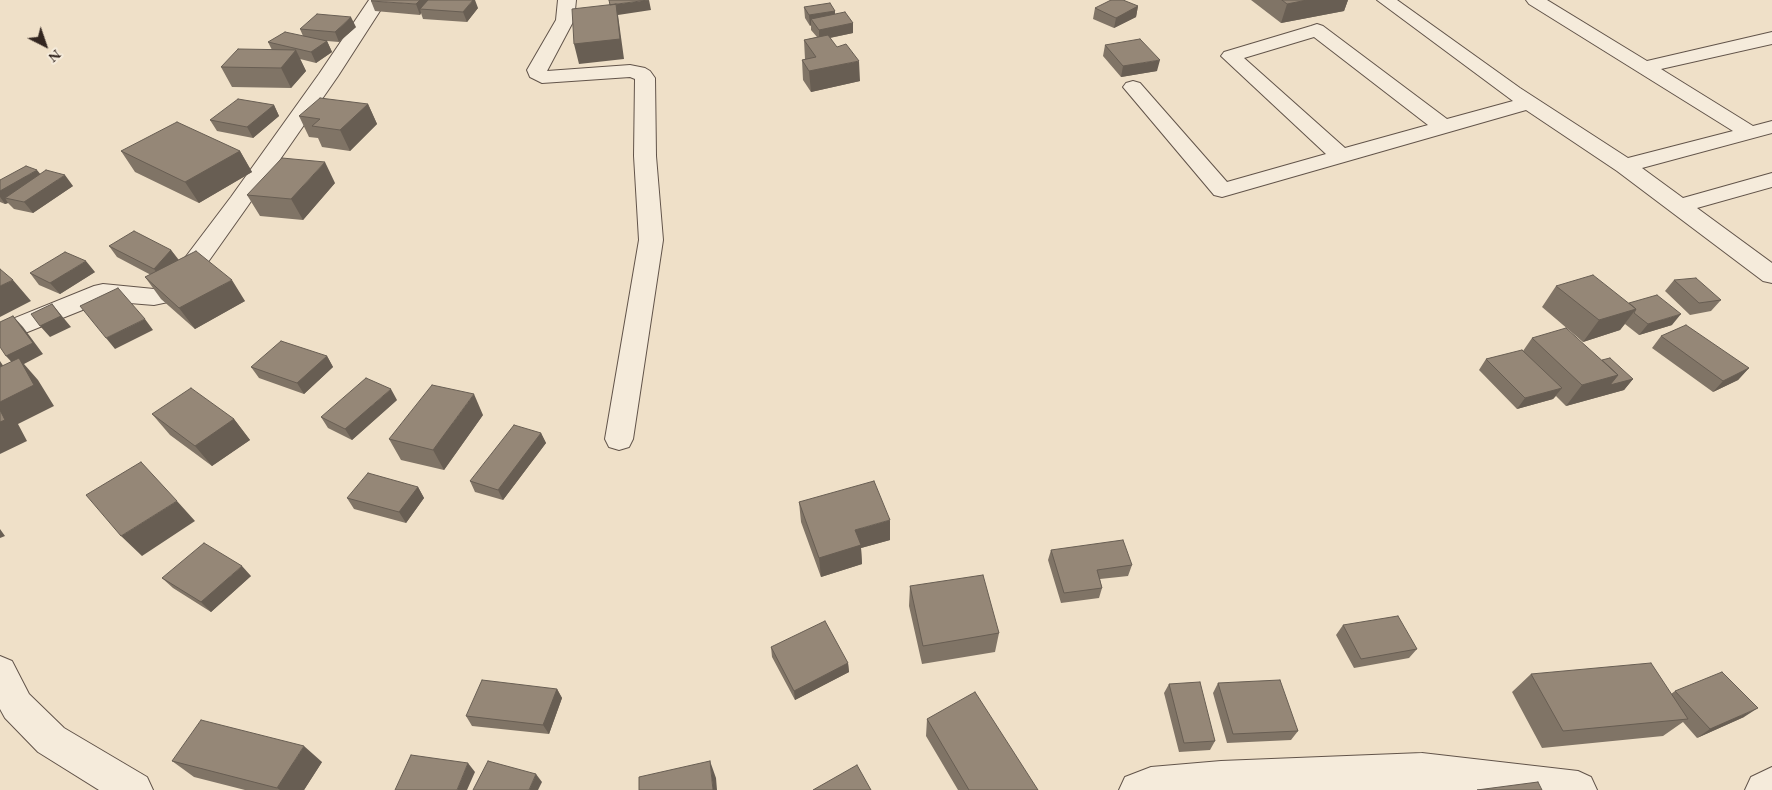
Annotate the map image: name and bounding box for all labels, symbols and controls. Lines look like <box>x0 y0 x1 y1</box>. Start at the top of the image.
north arrow <box>20 20 70 70</box>
text: N <box>45 46 65 67</box>

